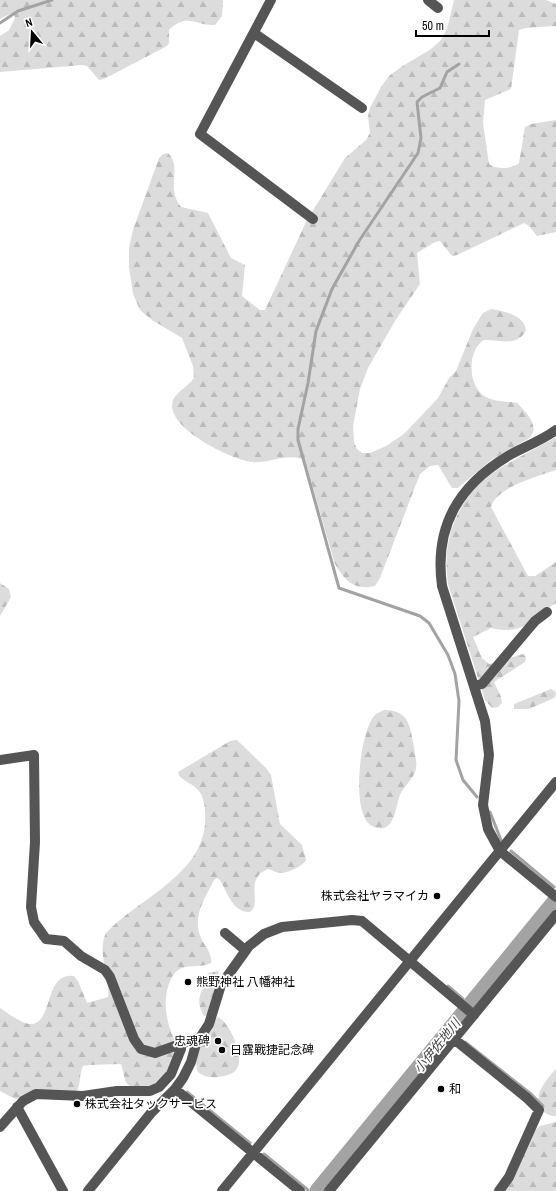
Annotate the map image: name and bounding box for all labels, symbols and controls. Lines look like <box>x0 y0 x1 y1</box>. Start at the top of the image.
north arrow <box>12 12 52 52</box>
scale bar <box>416 12 489 38</box>
text: N <box>24 15 34 30</box>
text: 50 m <box>422 18 444 34</box>
place label: 株式会社ヤラマイカ <box>321 888 429 904</box>
marker: 株式会社ヤラマイカ <box>432 891 442 901</box>
place label: 熊野神社 八幡神社 <box>196 974 295 990</box>
marker: 熊野神社 八幡神社 <box>183 977 193 987</box>
water label: 小伊佐地川 <box>410 1014 465 1077</box>
place label: 忠魂碑 <box>174 1033 210 1049</box>
marker: 忠魂碑 <box>213 1036 223 1046</box>
place label: 日露戰捷記念碑 <box>230 1042 314 1058</box>
marker: 日露戰捷記念碑 <box>217 1045 227 1055</box>
place label: 和 <box>449 1081 461 1097</box>
marker: 和 <box>436 1084 446 1094</box>
place label: 株式会社タックサービス <box>85 1096 217 1112</box>
marker: 株式会社タックサービス <box>72 1099 82 1109</box>

